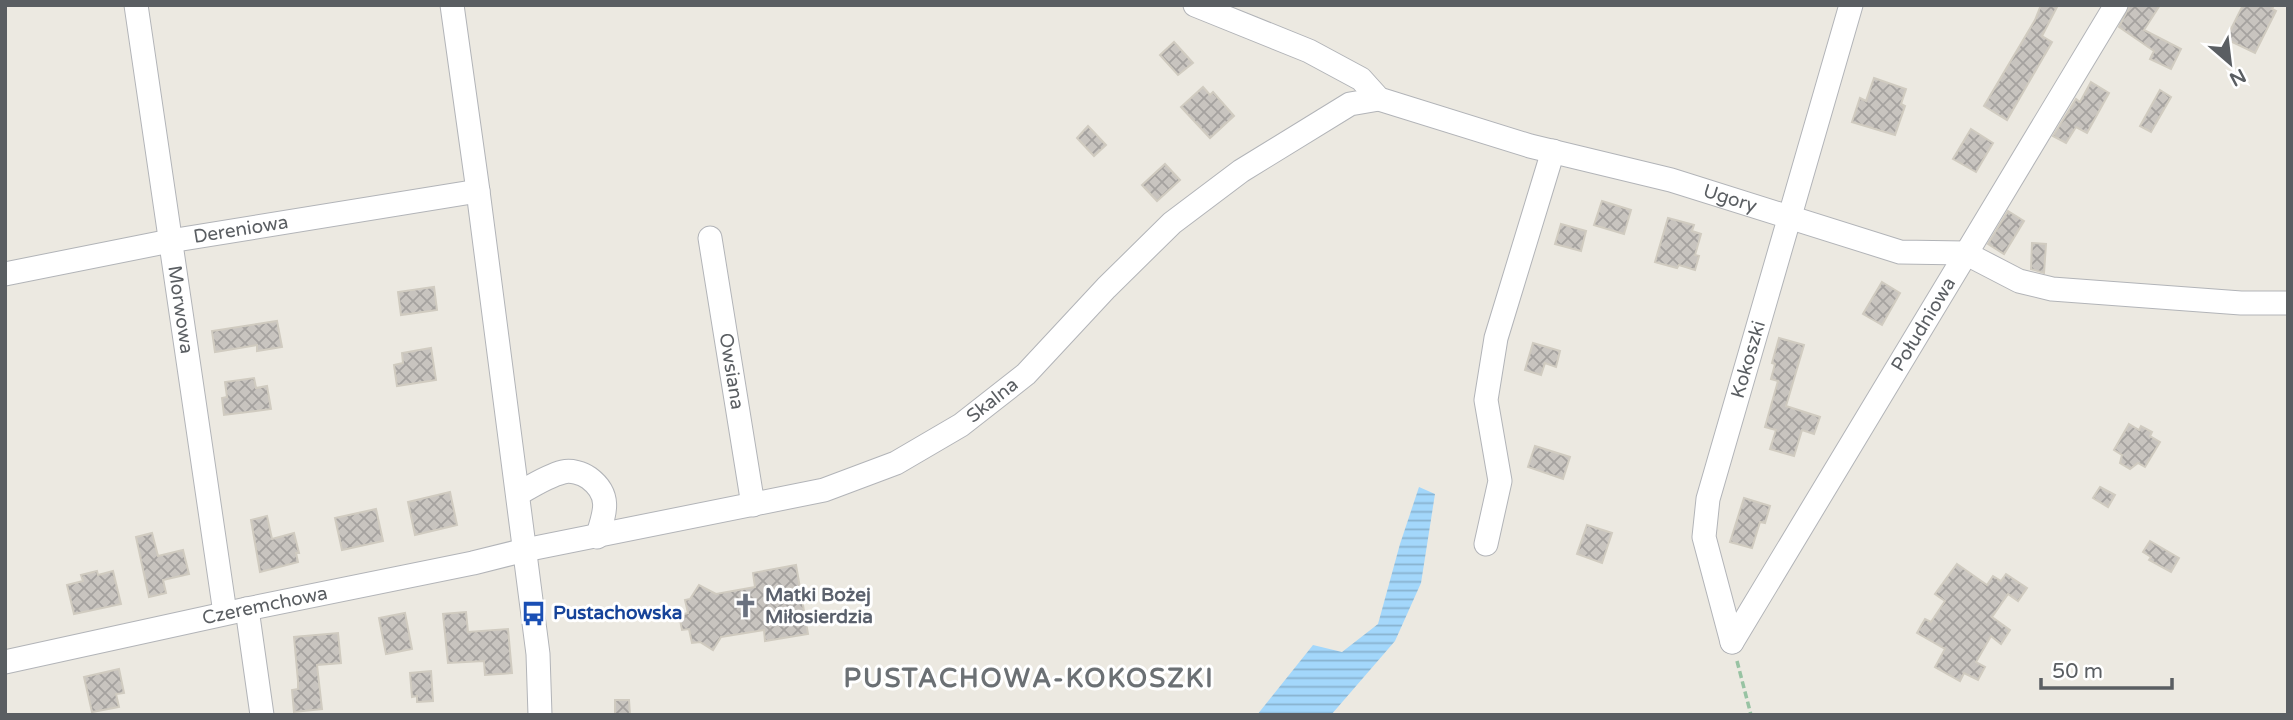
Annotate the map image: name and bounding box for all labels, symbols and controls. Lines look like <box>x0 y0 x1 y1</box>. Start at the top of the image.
north arrow <box>2195 28 2265 98</box>
text: N <box>2226 64 2249 90</box>
street label: Ugory <box>1700 180 1760 217</box>
street label: Dereniowa <box>192 211 290 248</box>
street label: Morwowa <box>163 264 198 355</box>
street label: Południowa <box>1887 273 1960 375</box>
street label: Kokoszki <box>1727 318 1770 401</box>
street label: Owsiana <box>714 331 748 411</box>
street label: Skalna <box>962 373 1023 427</box>
street label: Czeremchowa <box>200 582 330 629</box>
place label: Matki Bożej Miłosierdzia <box>765 584 873 628</box>
church icon: Matki Bożej Miłosierdzia <box>731 592 759 620</box>
bus stop icon: Pustachowska <box>519 599 547 627</box>
place label: Pustachowska <box>553 602 682 624</box>
scale bar <box>2041 646 2172 690</box>
text: 50 m <box>2052 659 2103 684</box>
district label: PUSTACHOWA-KOKOSZKI <box>843 663 1215 694</box>

